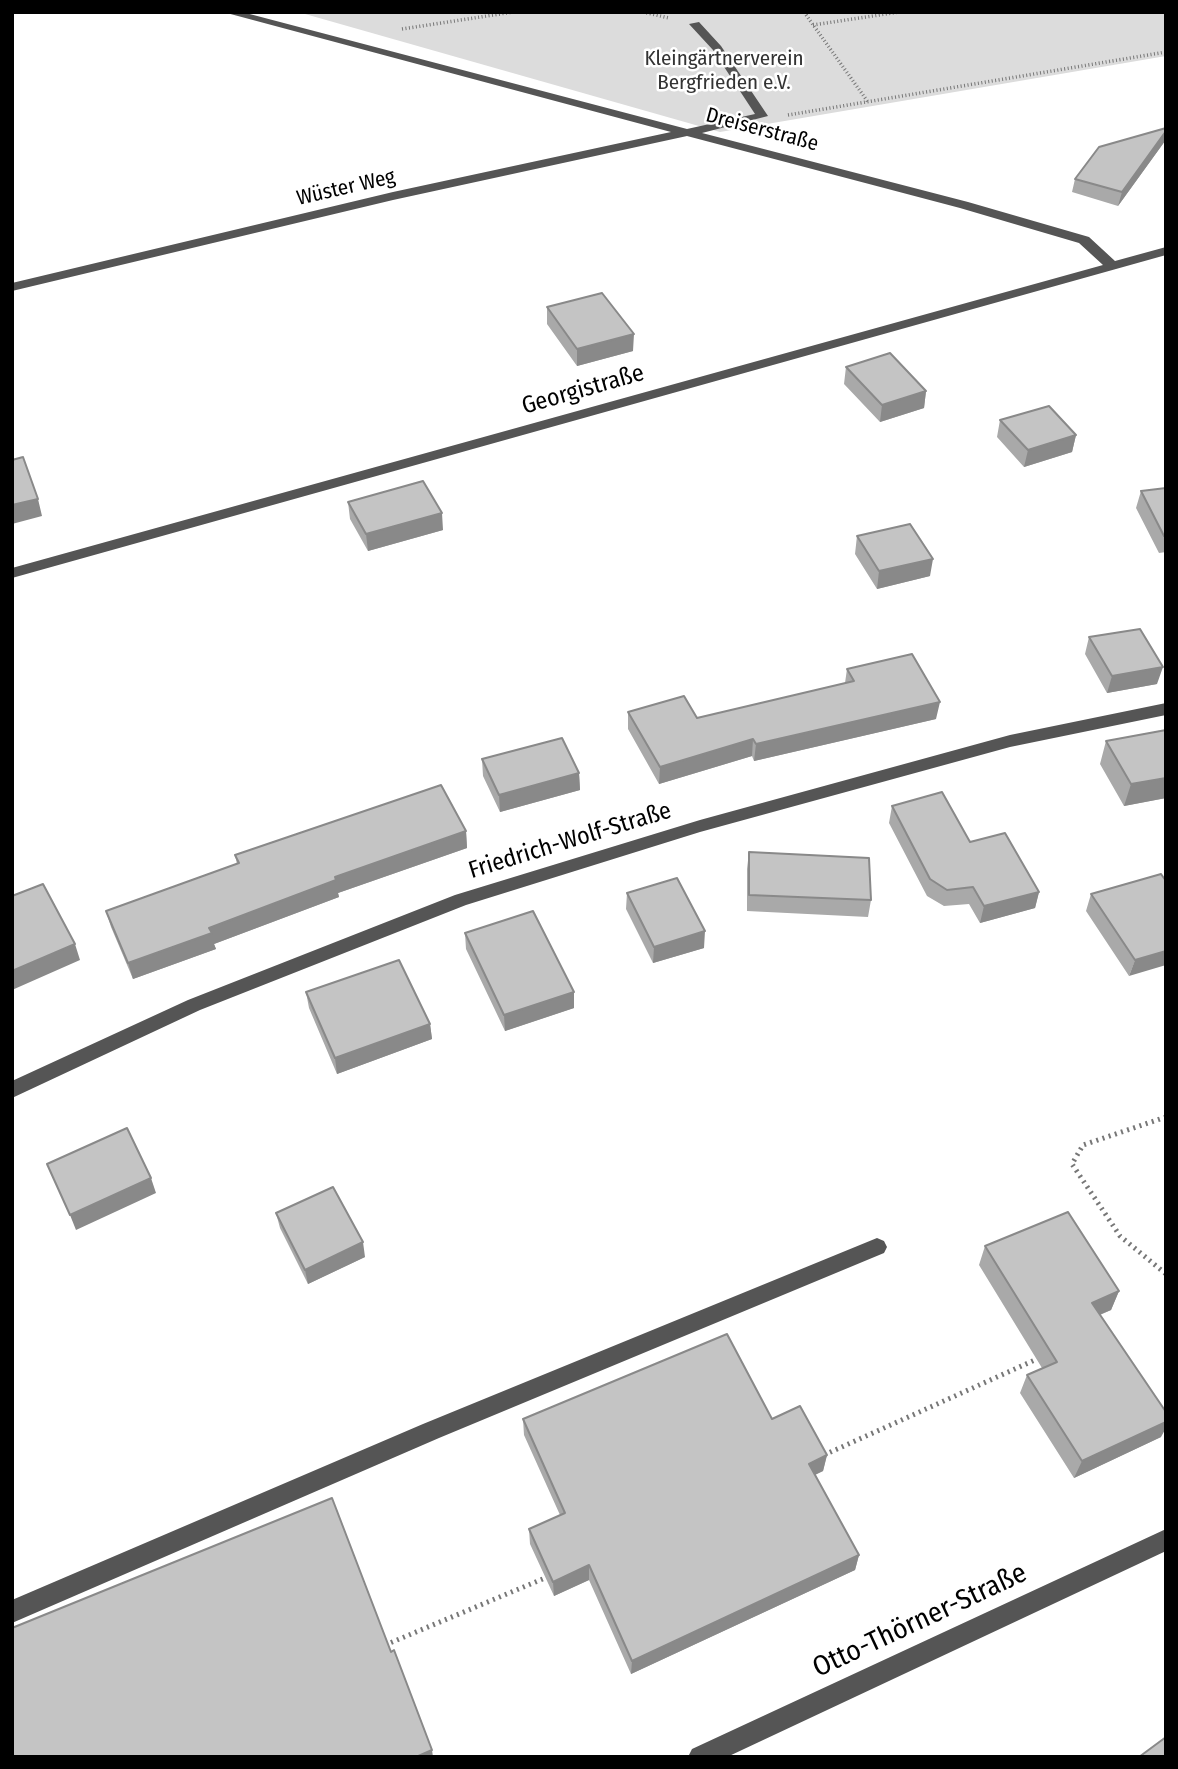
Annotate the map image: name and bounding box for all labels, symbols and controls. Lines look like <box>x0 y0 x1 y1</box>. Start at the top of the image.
park label: Kleingärtnerverein Bergfrieden e.V. <box>644 46 804 96</box>
street label: Dreiserstraße <box>703 103 821 157</box>
street label: Wüster Weg <box>294 164 398 212</box>
street label: Georgistraße <box>519 359 647 421</box>
street label: Friedrich-Wolf-Straße <box>465 796 675 886</box>
street label: Otto-Thörner-Straße <box>808 1557 1032 1685</box>

